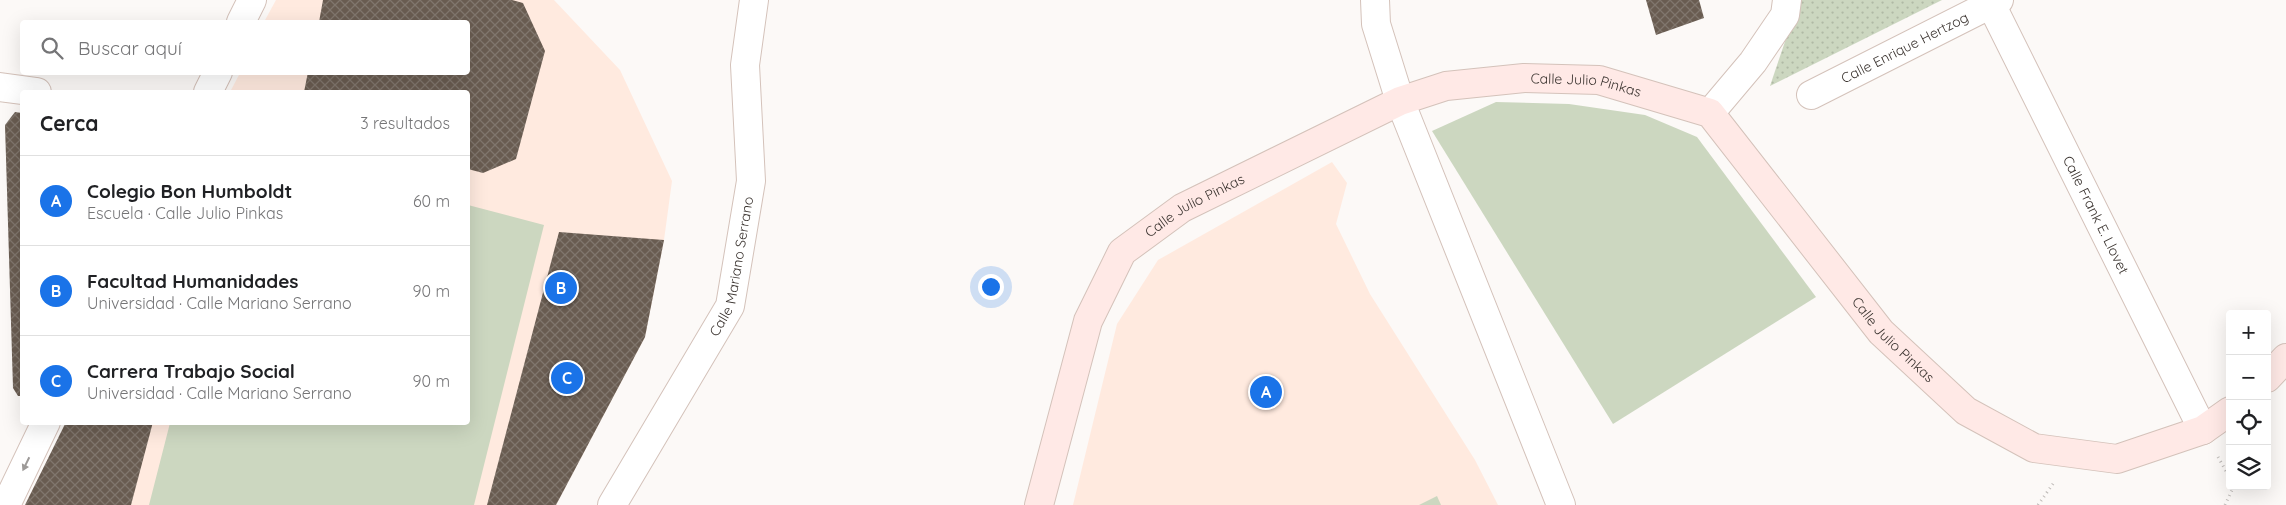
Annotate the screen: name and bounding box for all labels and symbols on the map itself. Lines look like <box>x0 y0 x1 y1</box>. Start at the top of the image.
street label: Calle Enrique Hertzog <box>1838 8 1971 87</box>
street label: Calle Julio Pinkas <box>1530 69 1643 101</box>
street label: Calle Frank E. Llovet <box>2059 153 2133 277</box>
street label: Calle Julio Pinkas <box>1141 170 1247 241</box>
street label: Calle Mariano Serrano <box>705 195 757 340</box>
pin: B <box>545 269 577 307</box>
your location <box>978 274 1004 300</box>
street label: Calle Julio Pinkas <box>1848 293 1938 386</box>
pin: C <box>551 359 583 397</box>
pin: A <box>1250 373 1282 411</box>
one-way arrow <box>22 457 30 471</box>

